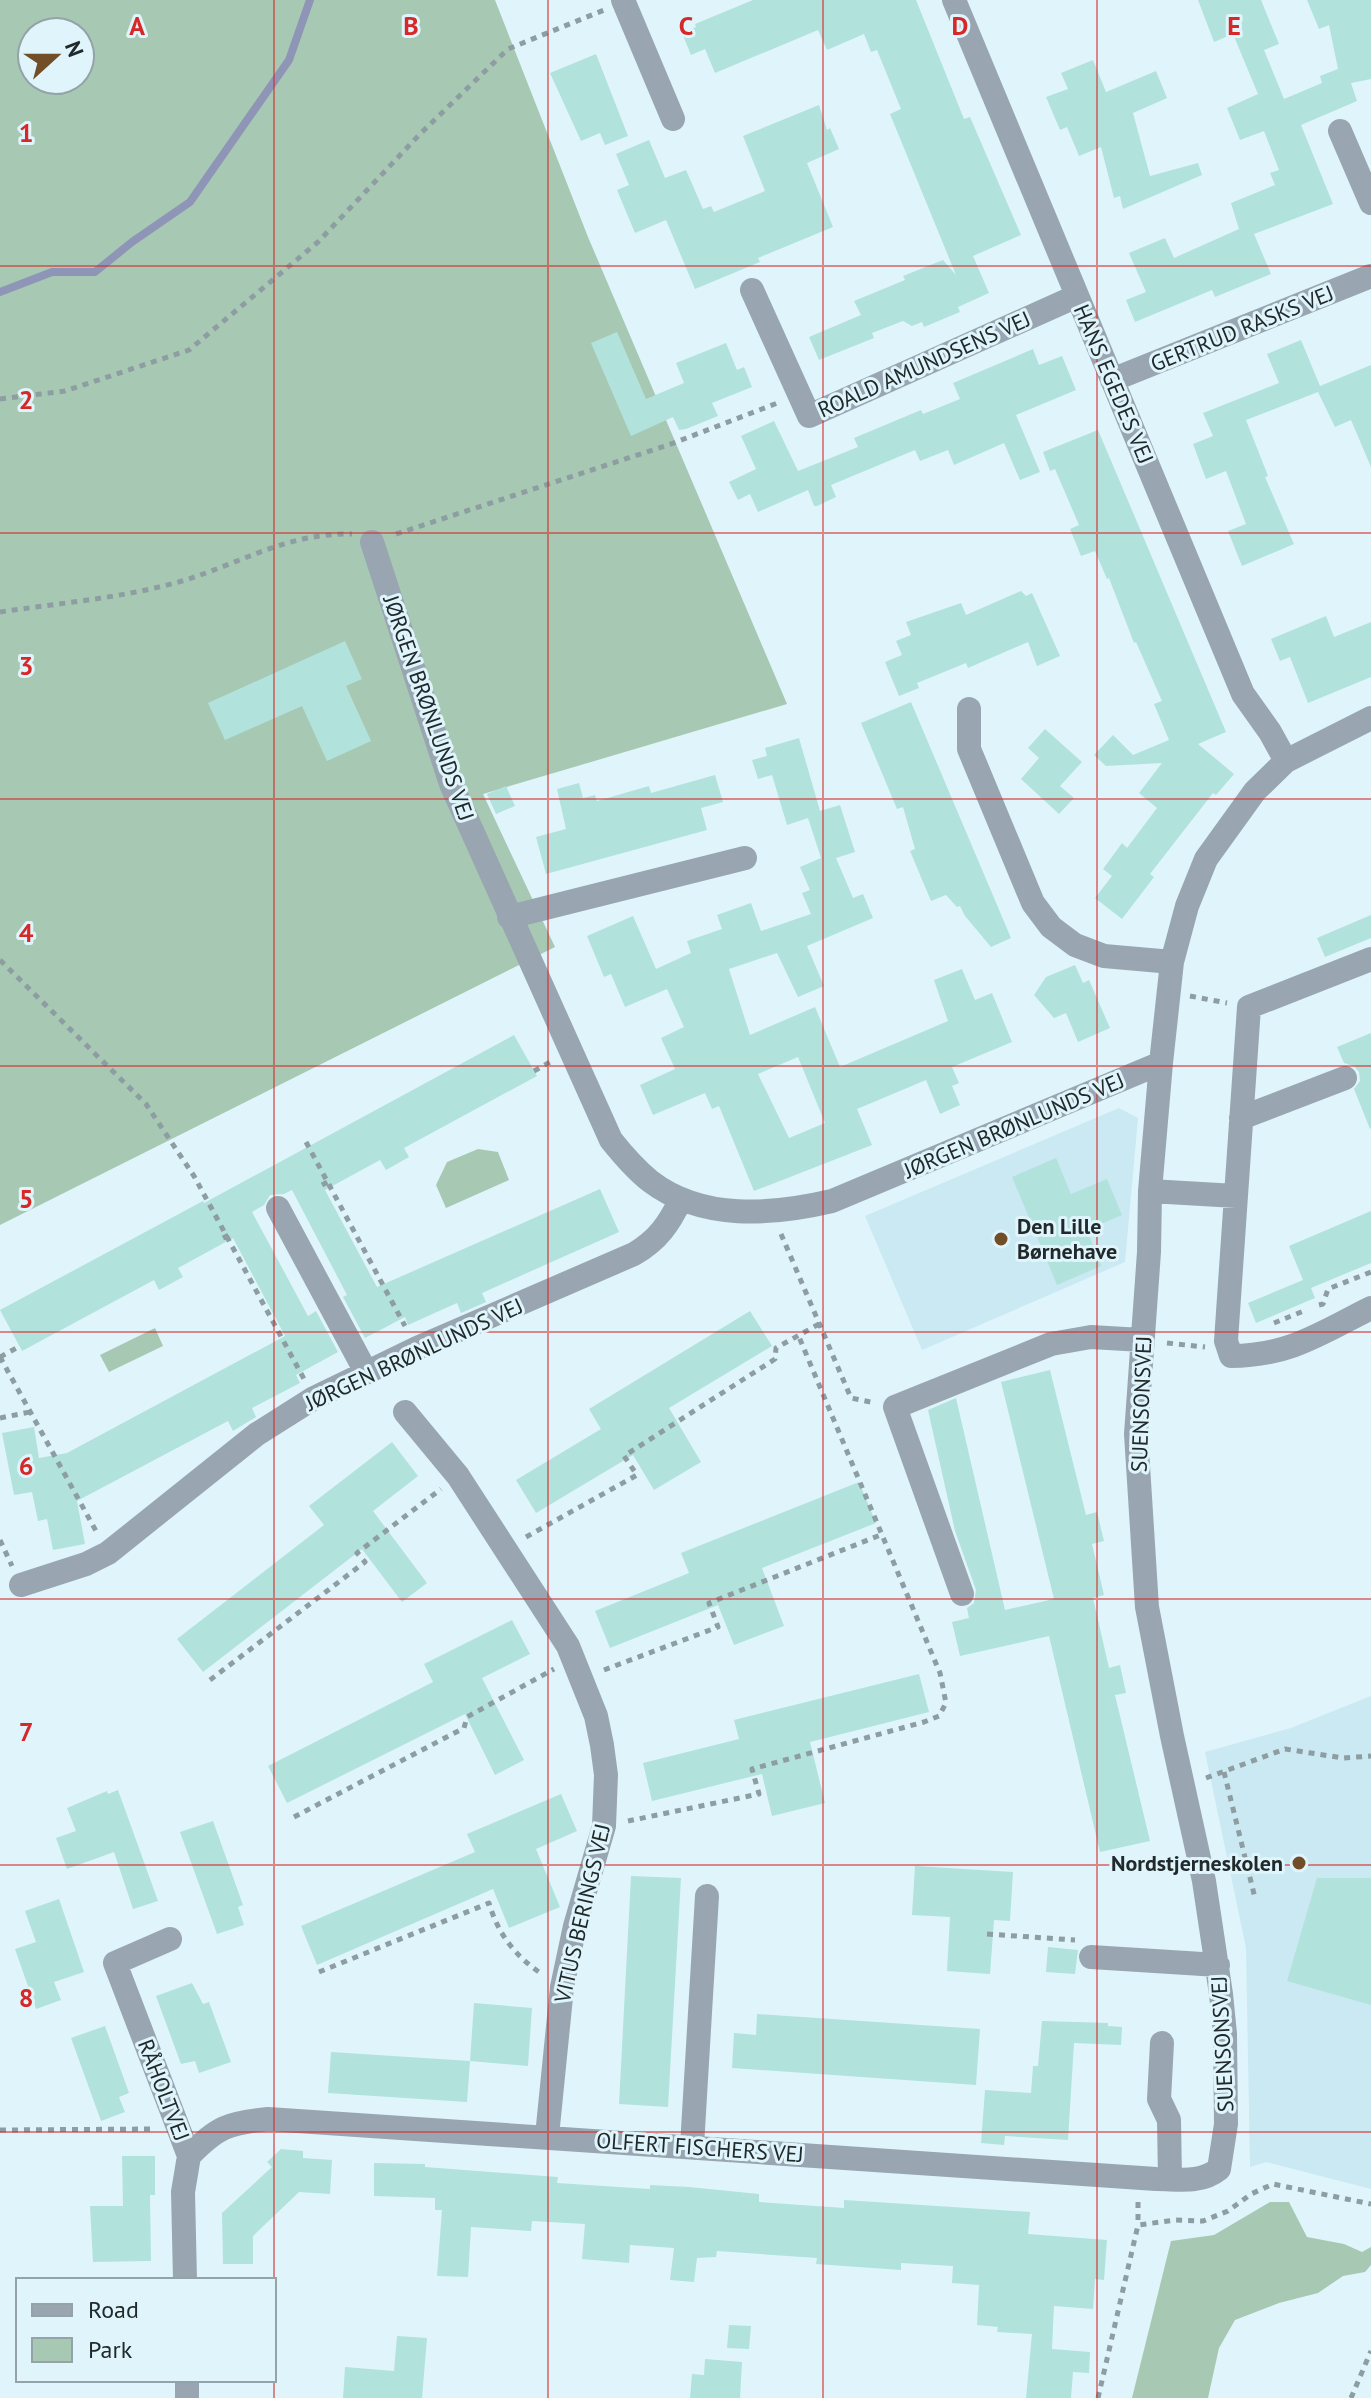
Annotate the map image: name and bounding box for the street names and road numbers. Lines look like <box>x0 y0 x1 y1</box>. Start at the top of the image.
street label: GERTRUD RASKS VEJ <box>1146 278 1338 378</box>
street label: HANS EGEDES VEJ <box>1068 300 1160 468</box>
street label: ROALD AMUNDSENS VEJ <box>813 304 1035 424</box>
street label: JØRGEN BRØNLUNDS VEJ <box>377 591 481 825</box>
street label: JØRGEN BRØNLUNDS VEJ <box>899 1066 1128 1185</box>
street label: JØRGEN BRØNLUNDS VEJ <box>300 1291 527 1417</box>
street label: SUENSONSVEJ <box>1125 1335 1157 1473</box>
street label: VITUS BERINGS VEJ <box>548 1821 616 2006</box>
street label: SUENSONSVEJ <box>1204 1975 1240 2113</box>
street label: RÅHOLTVEJ <box>132 2035 196 2145</box>
street label: OLFERT FISCHERS VEJ <box>595 2126 805 2168</box>

